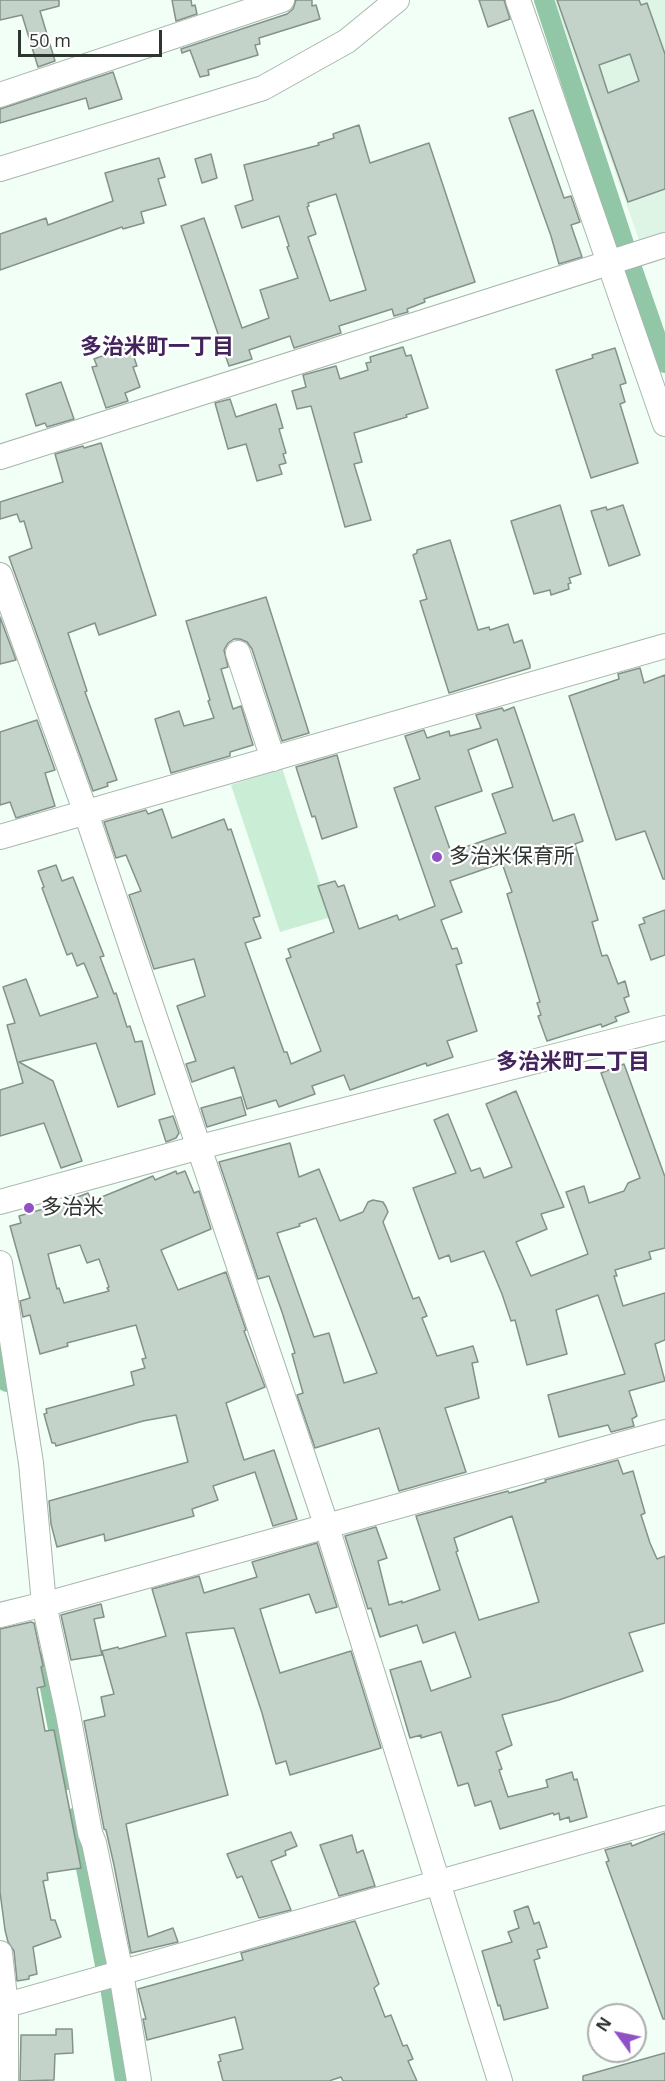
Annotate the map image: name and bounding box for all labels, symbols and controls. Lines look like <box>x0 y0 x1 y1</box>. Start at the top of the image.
scale bar <box>21 18 165 56</box>
text: 50 m <box>29 28 71 52</box>
district label: 多治米町一丁目 <box>80 335 234 361</box>
place label: 多治米保育所 <box>449 844 575 870</box>
marker: 多治米保育所 <box>430 850 444 864</box>
district label: 多治米町二丁目 <box>496 1050 650 1076</box>
place label: 多治米 <box>41 1195 104 1221</box>
marker: 多治米 <box>22 1201 36 1215</box>
north arrow <box>587 2003 647 2063</box>
text: N <box>591 2013 616 2036</box>

